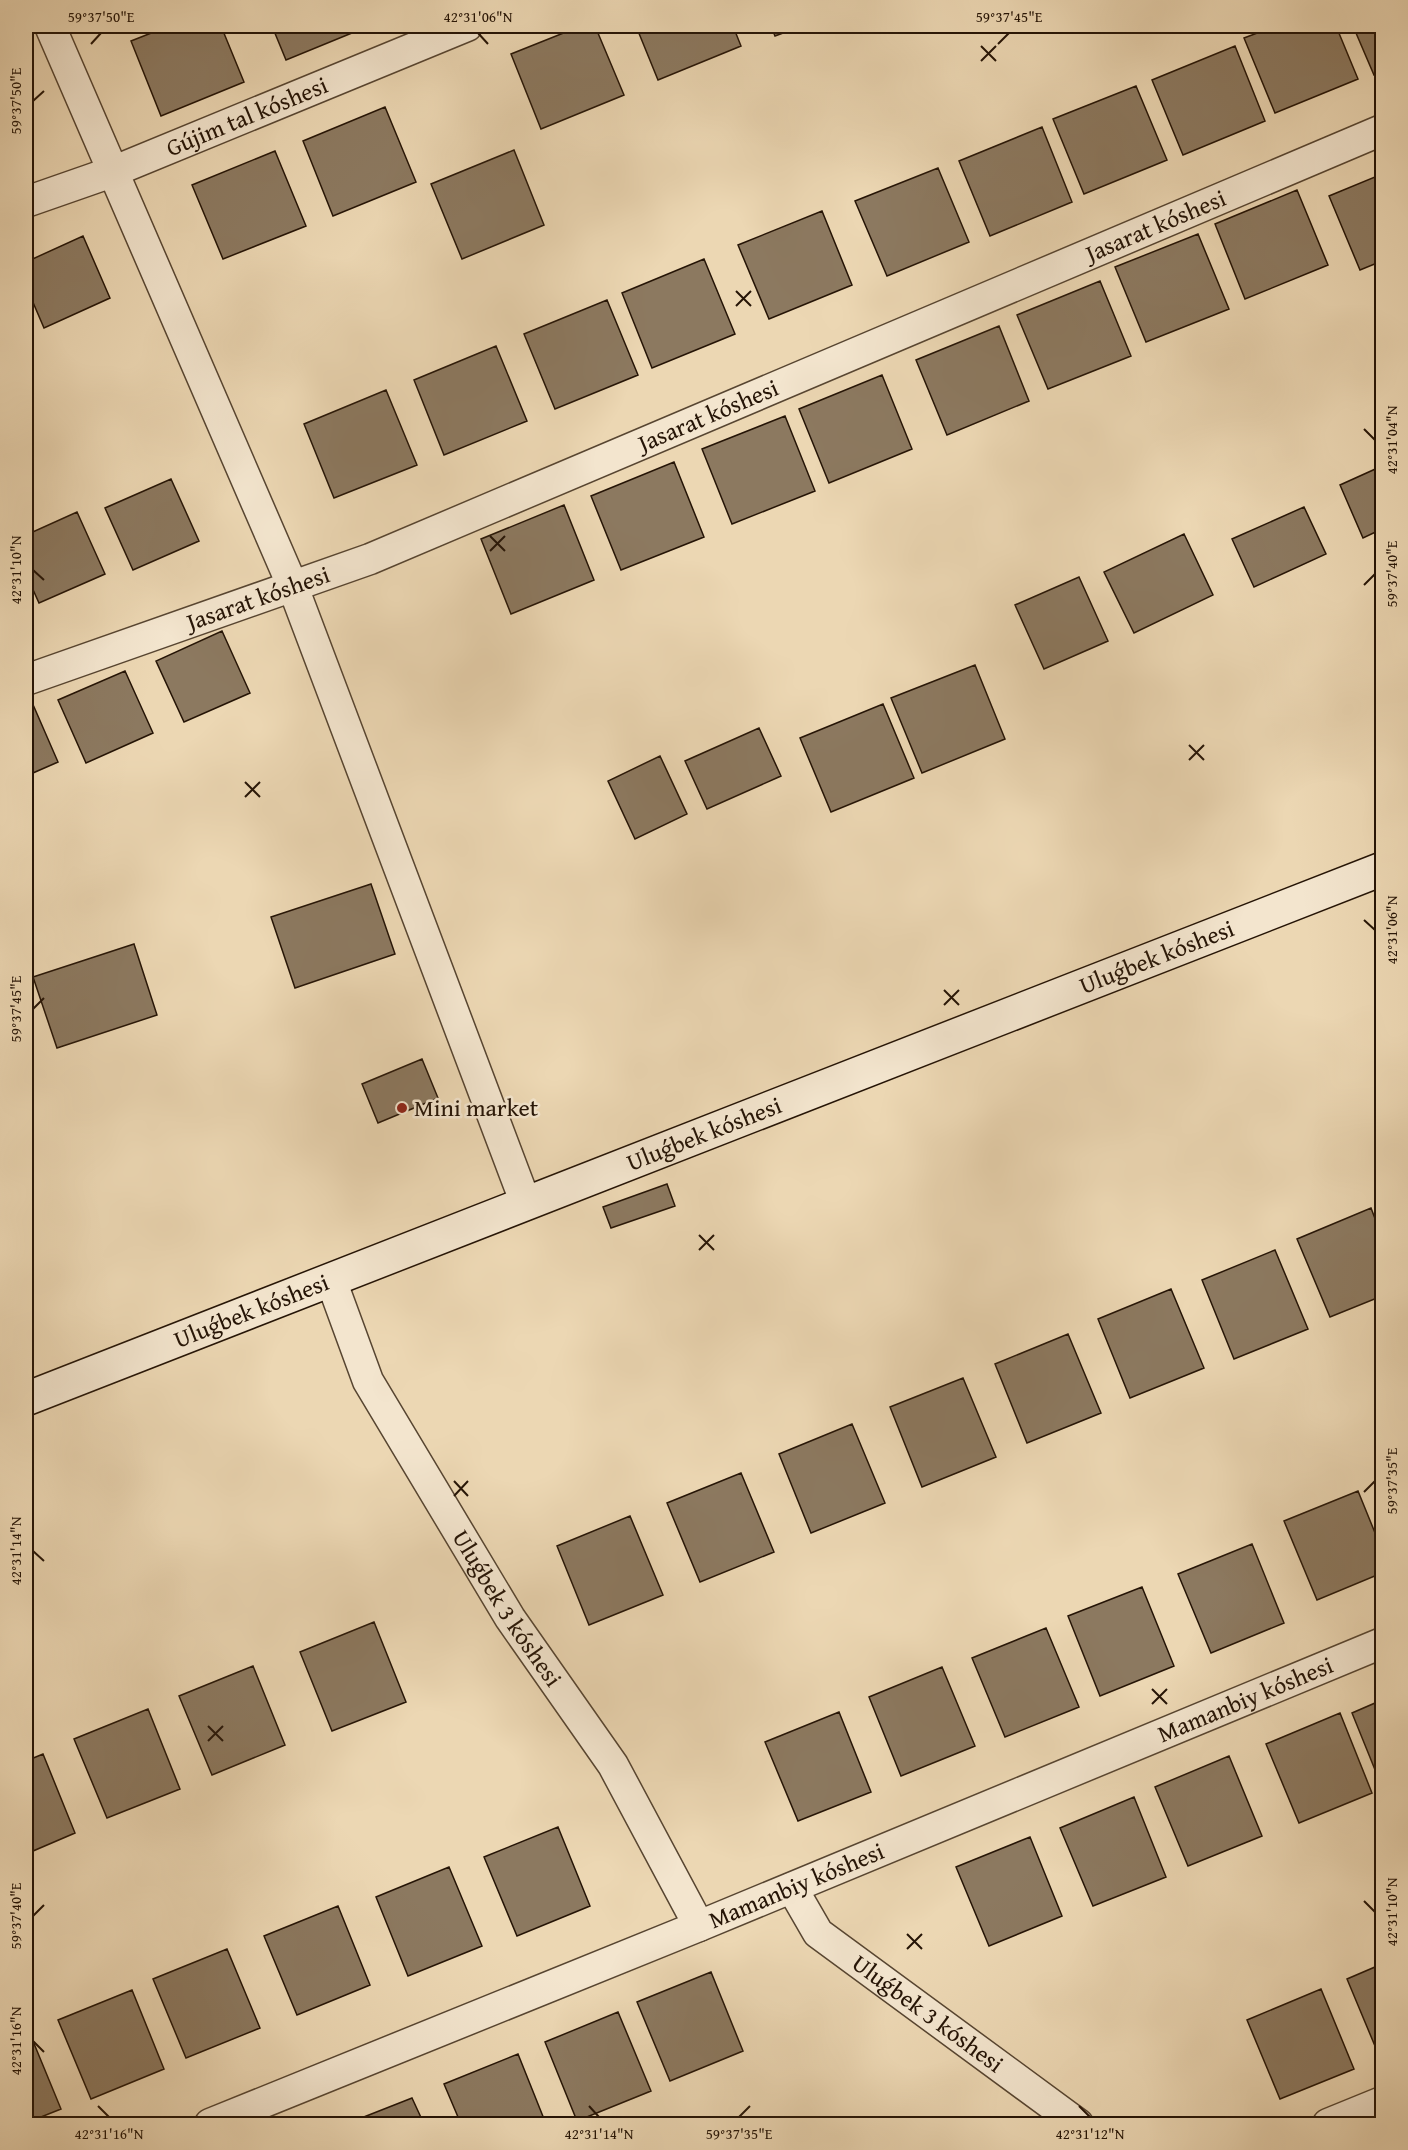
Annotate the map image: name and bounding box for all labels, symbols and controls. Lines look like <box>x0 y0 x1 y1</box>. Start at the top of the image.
text: 59°37'50"E <box>68 6 135 27</box>
text: 42°31'06"N <box>444 6 513 27</box>
text: 59°37'45"E <box>976 6 1043 27</box>
text: 59°37'50"E <box>5 67 26 134</box>
street label: Gújim tal kóshesi <box>161 67 333 165</box>
street label: Jasarat kóshesi <box>1077 180 1231 272</box>
street label: Jasarat kóshesi <box>630 370 784 462</box>
text: 42°31'04"N <box>1381 405 1402 474</box>
text: 42°31'10"N <box>5 535 26 604</box>
text: 59°37'40"E <box>1381 540 1402 607</box>
street label: Jasarat kóshesi <box>179 556 334 640</box>
text: 42°31'06"N <box>1381 895 1402 964</box>
street label: Uluǵbek kóshesi <box>1074 910 1239 1003</box>
text: 59°37'45"E <box>5 975 26 1042</box>
street label: Uluǵbek kóshesi <box>621 1087 787 1180</box>
place label: Mini market <box>414 1090 539 1125</box>
marker: Mini market <box>395 1101 409 1115</box>
street label: Uluǵbek kóshesi <box>169 1264 334 1357</box>
text: 59°37'35"E <box>1381 1447 1402 1514</box>
text: 42°31'14"N <box>5 1516 26 1585</box>
street label: Uluǵbek 3 kóshesi <box>444 1523 571 1694</box>
street label: Mamanbiy kóshesi <box>1152 1647 1338 1751</box>
street label: Mamanbiy kóshesi <box>703 1833 889 1937</box>
text: 42°31'10"N <box>1381 1877 1402 1946</box>
text: 59°37'40"E <box>5 1882 26 1949</box>
street label: Uluǵbek 3 kóshesi <box>845 1946 1011 2081</box>
text: 42°31'16"N <box>5 2006 26 2075</box>
text: 42°31'16"N <box>75 2123 144 2144</box>
text: 42°31'14"N <box>565 2123 634 2144</box>
text: 59°37'35"E <box>706 2123 773 2144</box>
text: 42°31'12"N <box>1056 2123 1125 2144</box>

